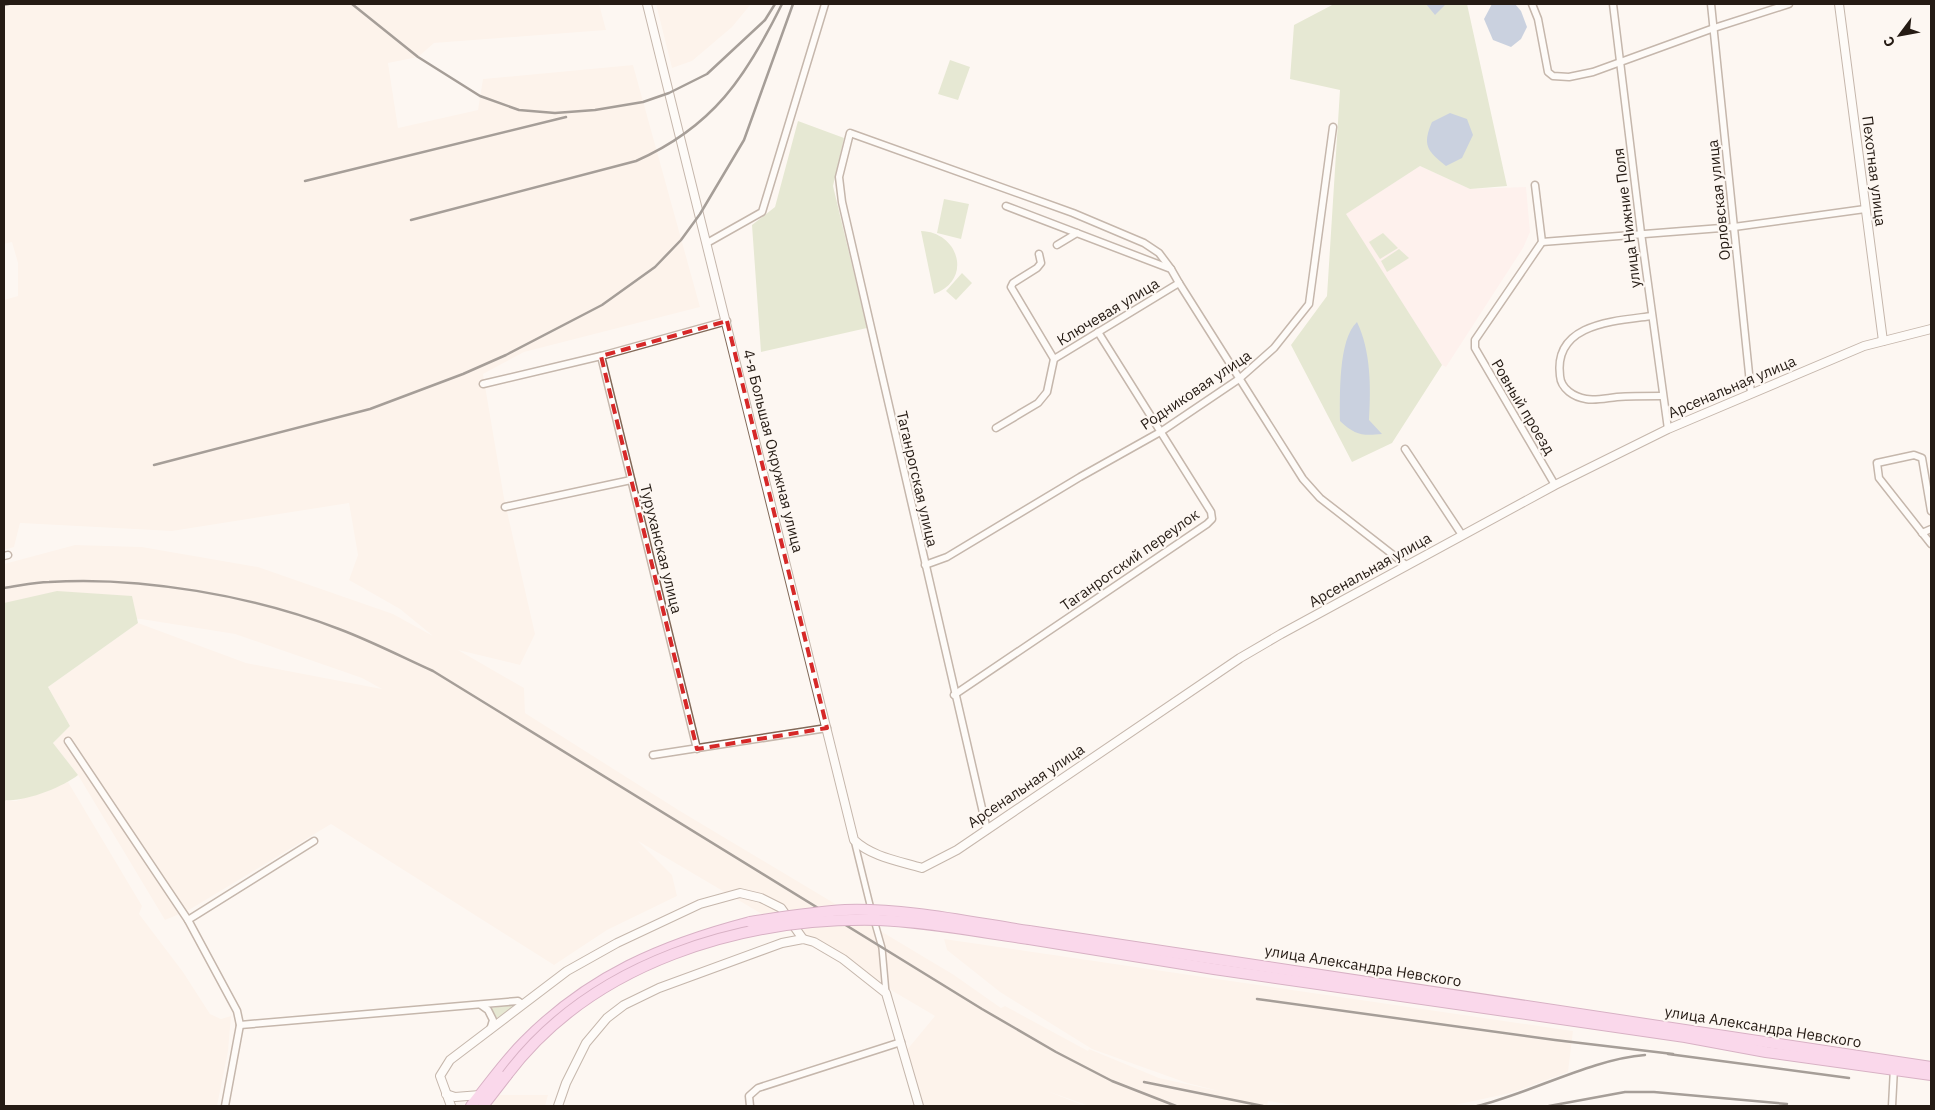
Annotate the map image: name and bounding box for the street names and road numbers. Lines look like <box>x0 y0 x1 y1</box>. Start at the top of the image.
street label: Пехотная улица <box>1858 115 1891 227</box>
street label: Орловская улица <box>1703 139 1734 261</box>
street label: улица Нижние Поля <box>1608 147 1645 289</box>
street label: Ключевая улица <box>1053 274 1162 350</box>
street label: Родниковая улица <box>1137 345 1255 434</box>
street label: 4-я Большая Окружная улица <box>739 347 808 554</box>
street label: Арсенальная улица <box>1665 351 1799 422</box>
street label: Ровный проезд <box>1487 356 1559 458</box>
street label: Таганрогская улица <box>893 409 942 549</box>
street label: Туруханская улица <box>636 482 687 616</box>
street label: Таганрогский переулок <box>1057 504 1203 615</box>
street label: Арсенальная улица <box>1305 528 1434 611</box>
street label: Арсенальная улица <box>964 739 1088 832</box>
street label: улица Александра Невского <box>1263 941 1463 990</box>
street label: улица Александра Невского <box>1663 1002 1863 1051</box>

